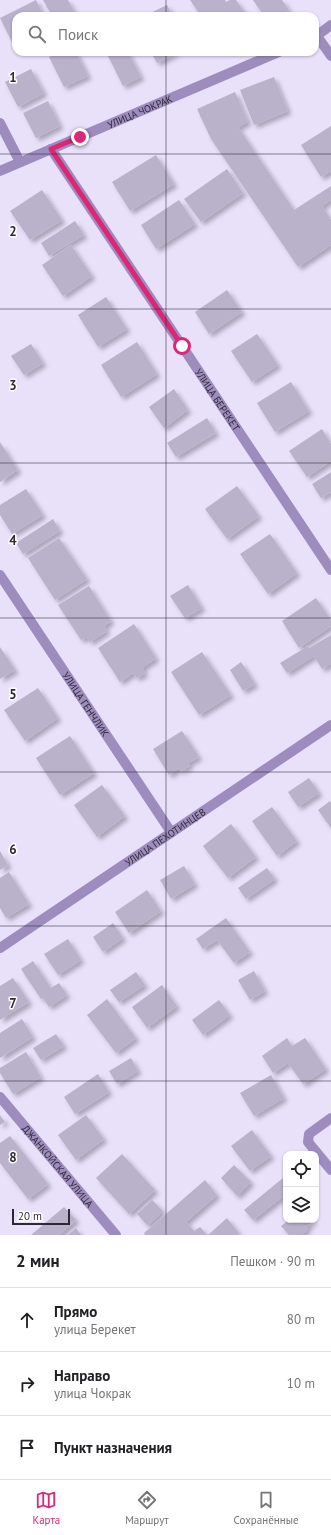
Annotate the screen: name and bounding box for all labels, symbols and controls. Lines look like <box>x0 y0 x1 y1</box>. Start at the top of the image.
search box <box>12 12 319 56</box>
icon: search <box>26 23 48 45</box>
text: Поиск <box>58 25 98 44</box>
text: 1 <box>9 69 17 86</box>
street label: УЛИЦА ЧОКРАК <box>105 92 174 131</box>
route end <box>71 128 89 146</box>
text: 2 <box>9 223 17 240</box>
route start <box>173 337 191 355</box>
street label: УЛИЦА БЕРЕКЕТ <box>192 366 243 434</box>
text: 3 <box>9 377 17 394</box>
text: 4 <box>9 532 17 549</box>
street label: УЛИЦА ГЕНЧЛИК <box>60 669 112 739</box>
text: 5 <box>9 686 17 703</box>
street label: УЛИЦА ПЕХОТИНЦЕВ <box>122 805 208 869</box>
text: 6 <box>9 841 17 858</box>
text: 7 <box>9 995 17 1012</box>
street label: ДЖАНКОЙСКАЯ УЛИЦА <box>20 1122 96 1210</box>
text: 8 <box>9 1149 17 1166</box>
map controls <box>283 1151 319 1223</box>
button: locate <box>283 1151 319 1187</box>
button: layers <box>283 1187 319 1223</box>
scale bar <box>12 1207 70 1226</box>
text: 20 m <box>18 1209 42 1223</box>
text: 2 мин <box>16 1250 60 1272</box>
text: Пешком · 90 m <box>230 1253 315 1270</box>
text: Прямо <box>54 1302 97 1321</box>
icon: ahead <box>16 1309 38 1331</box>
text: 80 m <box>287 1311 315 1328</box>
text: улица Берекет <box>54 1321 136 1338</box>
text: Направо <box>54 1366 110 1385</box>
icon: right <box>16 1373 38 1395</box>
text: 10 m <box>287 1375 315 1392</box>
text: улица Чокрак <box>54 1385 131 1402</box>
icon: arrive <box>16 1437 38 1459</box>
text: Пункт назначения <box>54 1438 172 1457</box>
tab: Карта <box>32 1489 60 1527</box>
tab: Маршрут <box>125 1489 169 1527</box>
tab: Сохранённые <box>234 1489 299 1527</box>

